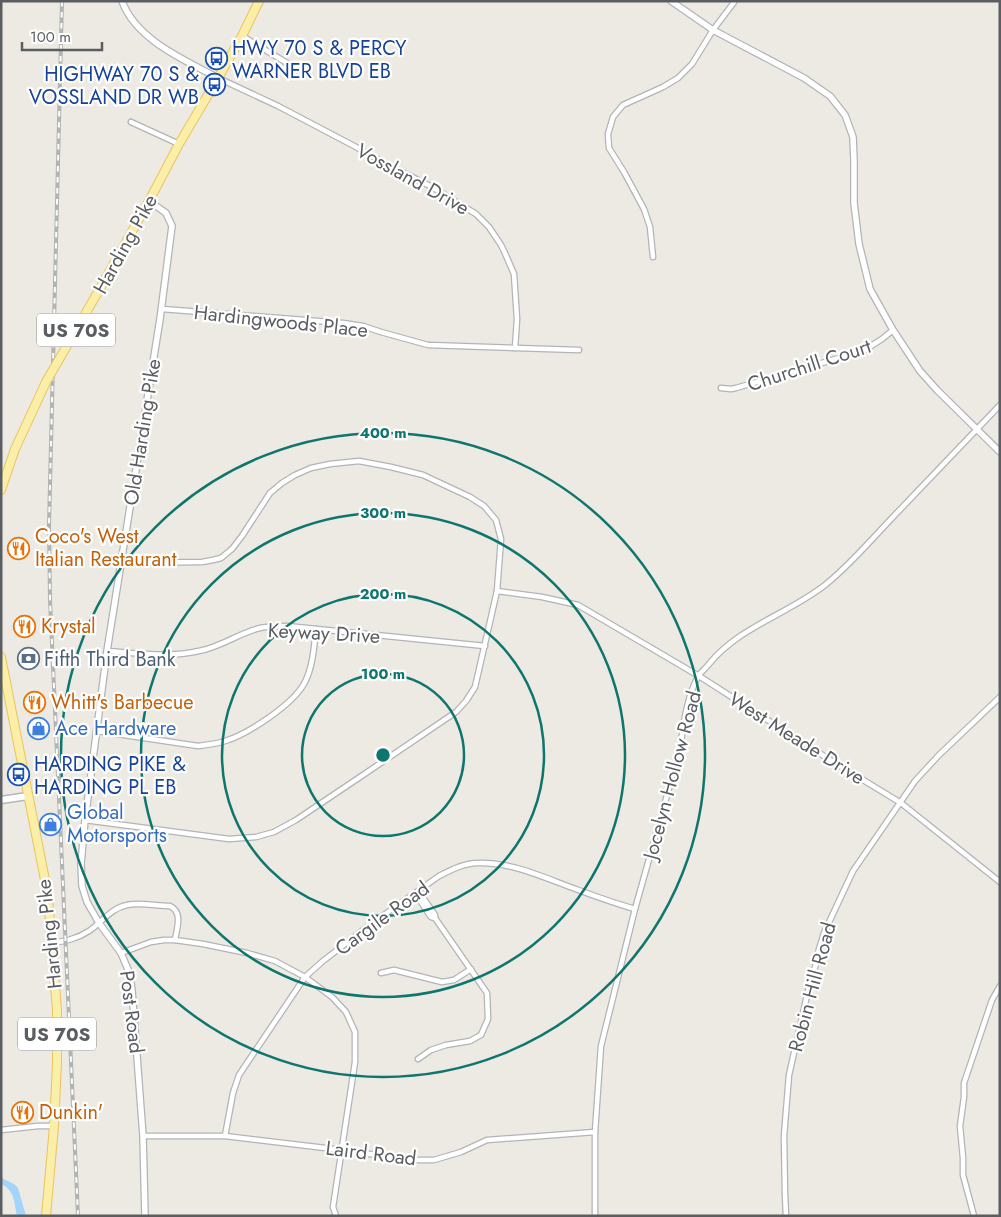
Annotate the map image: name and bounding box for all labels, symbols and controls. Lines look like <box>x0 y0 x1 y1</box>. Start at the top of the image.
scale bar <box>22 20 102 52</box>
text: 100 m <box>30 26 71 48</box>
place label: HWY 70 S & PERCY WARNER BLVD EB <box>232 34 407 86</box>
bus stop icon: HWY 70 S & PERCY WARNER BLVD EB <box>204 47 228 71</box>
place label: HIGHWAY 70 S & VOSSLAND DR WB <box>29 60 199 112</box>
bus stop icon: HIGHWAY 70 S & VOSSLAND DR WB <box>203 73 227 97</box>
street label: Vossland Drive <box>351 136 475 222</box>
street label: Harding Pike <box>86 189 165 299</box>
street label: Hardingwoods Place <box>192 298 369 345</box>
road number: US 70S <box>37 314 115 346</box>
street label: Churchill Court <box>744 332 875 399</box>
street label: Old Harding Pike <box>117 357 168 507</box>
text: 400 m <box>359 422 407 444</box>
text: 300 m <box>360 502 406 524</box>
place label: Coco's West Italian Restaurant <box>35 522 177 574</box>
restaurant icon: Coco's West Italian Restaurant <box>7 536 31 560</box>
text: 200 m <box>360 583 406 605</box>
place label: Krystal <box>41 612 96 641</box>
restaurant icon: Krystal <box>13 614 37 638</box>
street label: Keyway Drive <box>267 616 381 651</box>
place label: Fifth Third Bank <box>44 645 176 674</box>
bank icon: Fifth Third Bank <box>16 647 40 671</box>
text: 100 m <box>361 663 405 685</box>
street label: West Meade Drive <box>723 685 870 792</box>
place label: Whitt's Barbecue <box>51 688 194 717</box>
street label: Jocelyn Hollow Road <box>635 688 709 865</box>
restaurant icon: Whitt's Barbecue <box>23 690 47 714</box>
place label: Ace Hardware <box>55 714 176 743</box>
shop icon: Ace Hardware <box>27 716 51 740</box>
centre of rings <box>374 746 392 764</box>
place label: HARDING PIKE & HARDING PL EB <box>34 750 186 802</box>
bus stop icon: HARDING PIKE & HARDING PL EB <box>6 763 30 787</box>
place label: Global Motorsports <box>67 798 167 850</box>
shop icon: Global Motorsports <box>39 812 63 836</box>
street label: Cargile Road <box>329 874 436 963</box>
street label: Harding Pike <box>29 878 70 990</box>
street label: Robin Hill Road <box>781 919 844 1055</box>
street label: Post Road <box>112 969 151 1055</box>
road number: US 70S <box>18 1018 96 1050</box>
place label: Dunkin' <box>39 1098 103 1127</box>
restaurant icon: Dunkin' <box>11 1100 35 1124</box>
street label: Laird Road <box>324 1134 418 1173</box>

